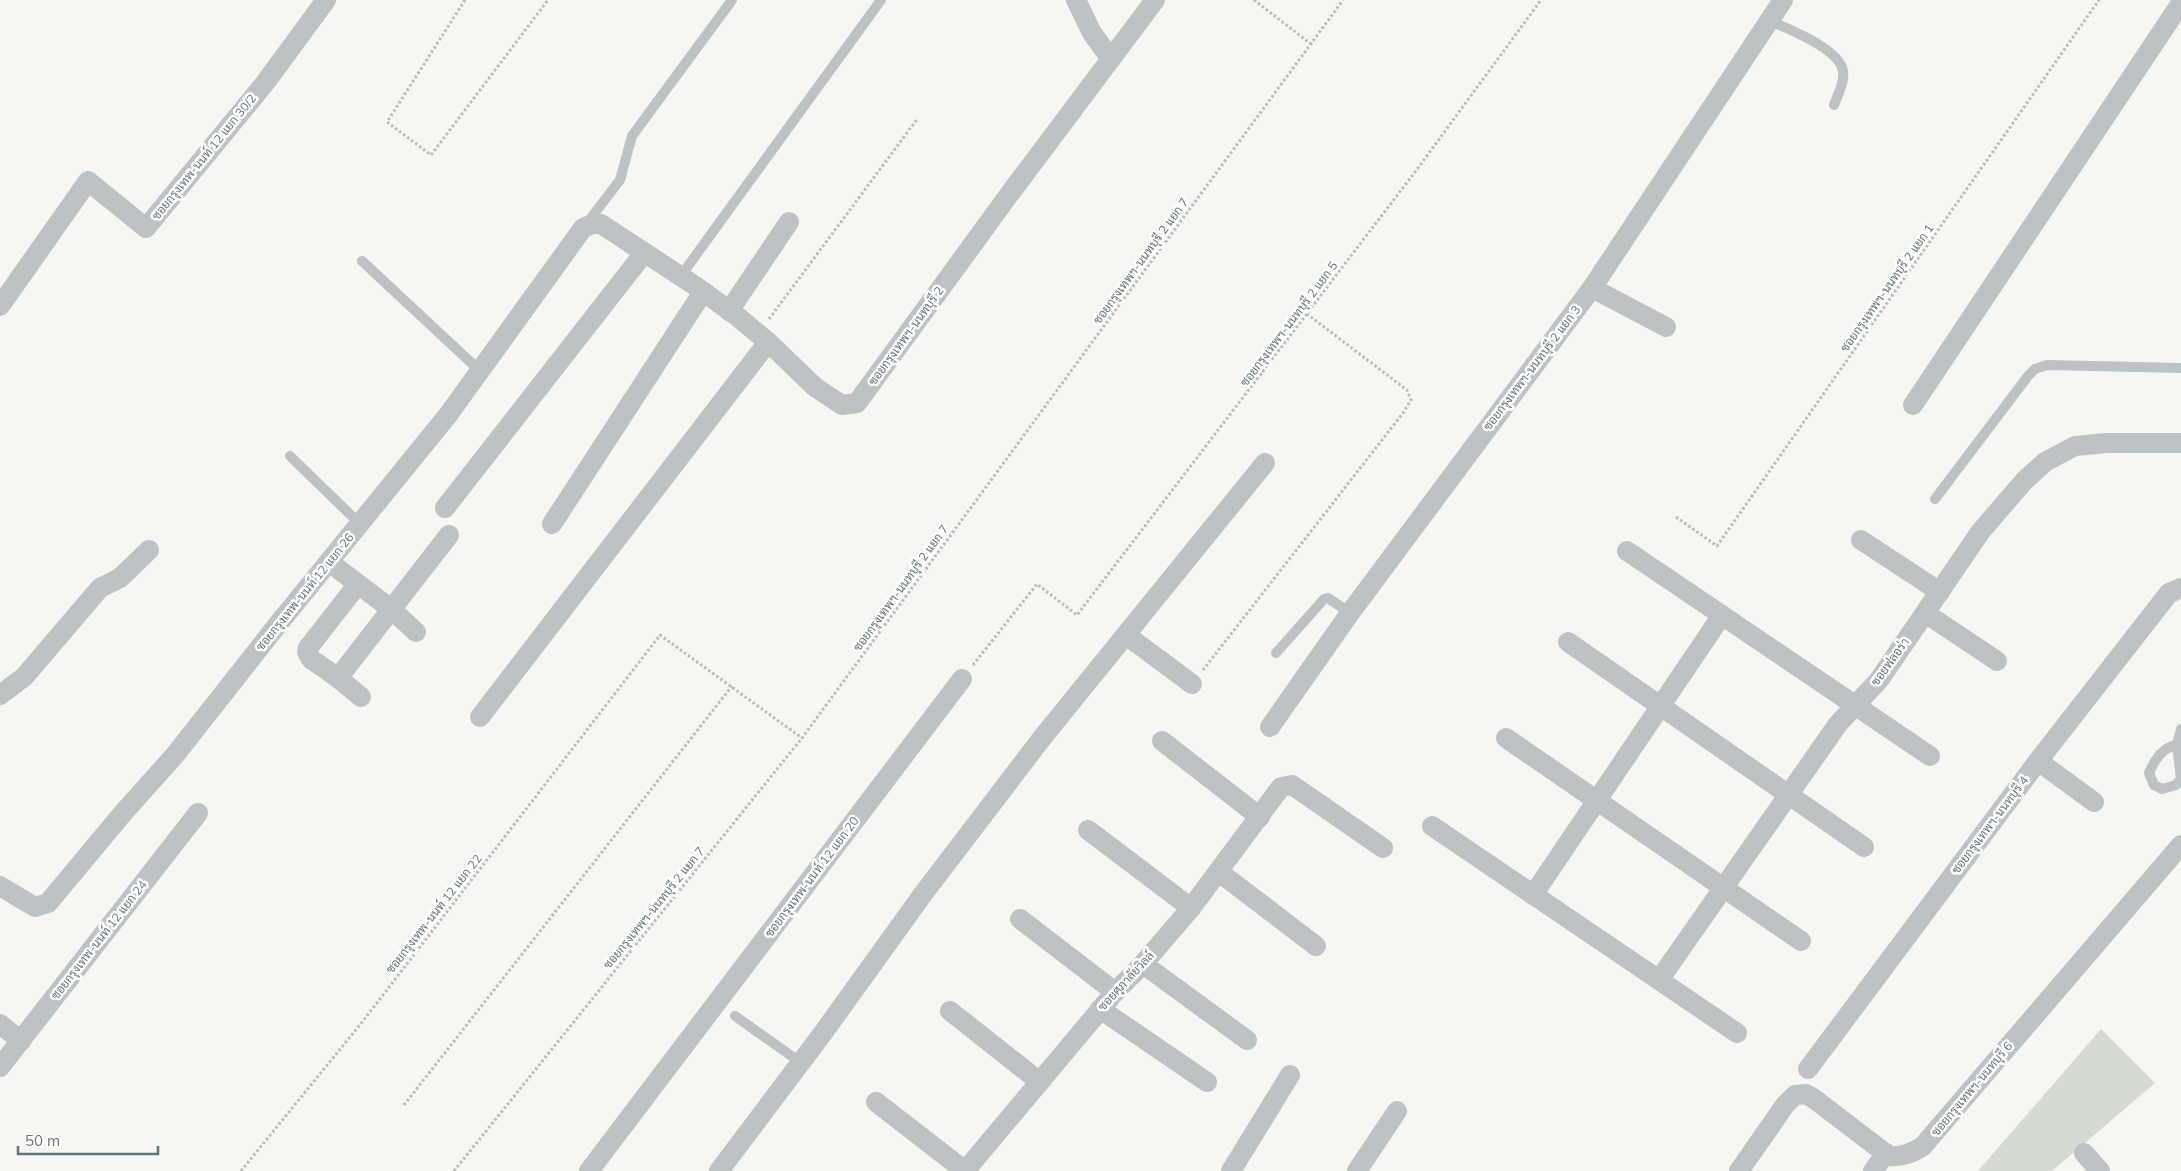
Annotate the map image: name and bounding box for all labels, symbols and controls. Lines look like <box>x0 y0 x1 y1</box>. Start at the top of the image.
street label: ซอยกรุงเทพ-นนท์ 12 แยก 30/2 <box>148 91 261 224</box>
street label: ซอยกรุงเทพฯ-นนทบุรี 2 แยก 7 <box>1090 195 1193 328</box>
street label: ซอยกรุงเทพฯ-นนทบุรี 2 แยก 1 <box>1837 221 1938 356</box>
street label: ซอยกรุงเทพฯ-นนทบุรี 2 แยก 5 <box>1237 258 1342 390</box>
street label: ซอยกรุงเทพฯ-นนทบุรี 2 <box>865 283 948 389</box>
street label: ซอยกรุงเทพฯ-นนทบุรี 2 แยก 3 <box>1480 302 1585 434</box>
street label: ซอยกรุงเทพฯ-นนทบุรี 2 แยก 7 <box>850 522 953 655</box>
street label: ซอยกรุงเทพ-นนท์ 12 แยก 26 <box>253 530 358 655</box>
street label: ซอยฟลอร่า <box>1867 635 1912 689</box>
street label: ซอยกรุงเทพฯ-นนทบุรี 4 <box>1948 773 2033 878</box>
street label: ซอยกรุงเทพ-นนท์ 12 แยก 20 <box>761 814 863 941</box>
street label: ซอยกรุงเทพฯ-นนทบุรี 2 แยก 7 <box>600 844 709 973</box>
street label: ซอยกรุงเทพ-นนท์ 12 แยก 22 <box>382 851 486 977</box>
street label: ซอยกรุงเทพ-นนท์ 12 แยก 24 <box>47 877 151 1003</box>
street label: ซอยศุภาลัยวิลล์ <box>1094 948 1158 1015</box>
street label: ซอยกรุงเทพฯ-นนทบุรี 6 <box>1928 1038 2017 1140</box>
scale bar <box>18 1124 158 1156</box>
text: 50 m <box>25 1131 60 1150</box>

